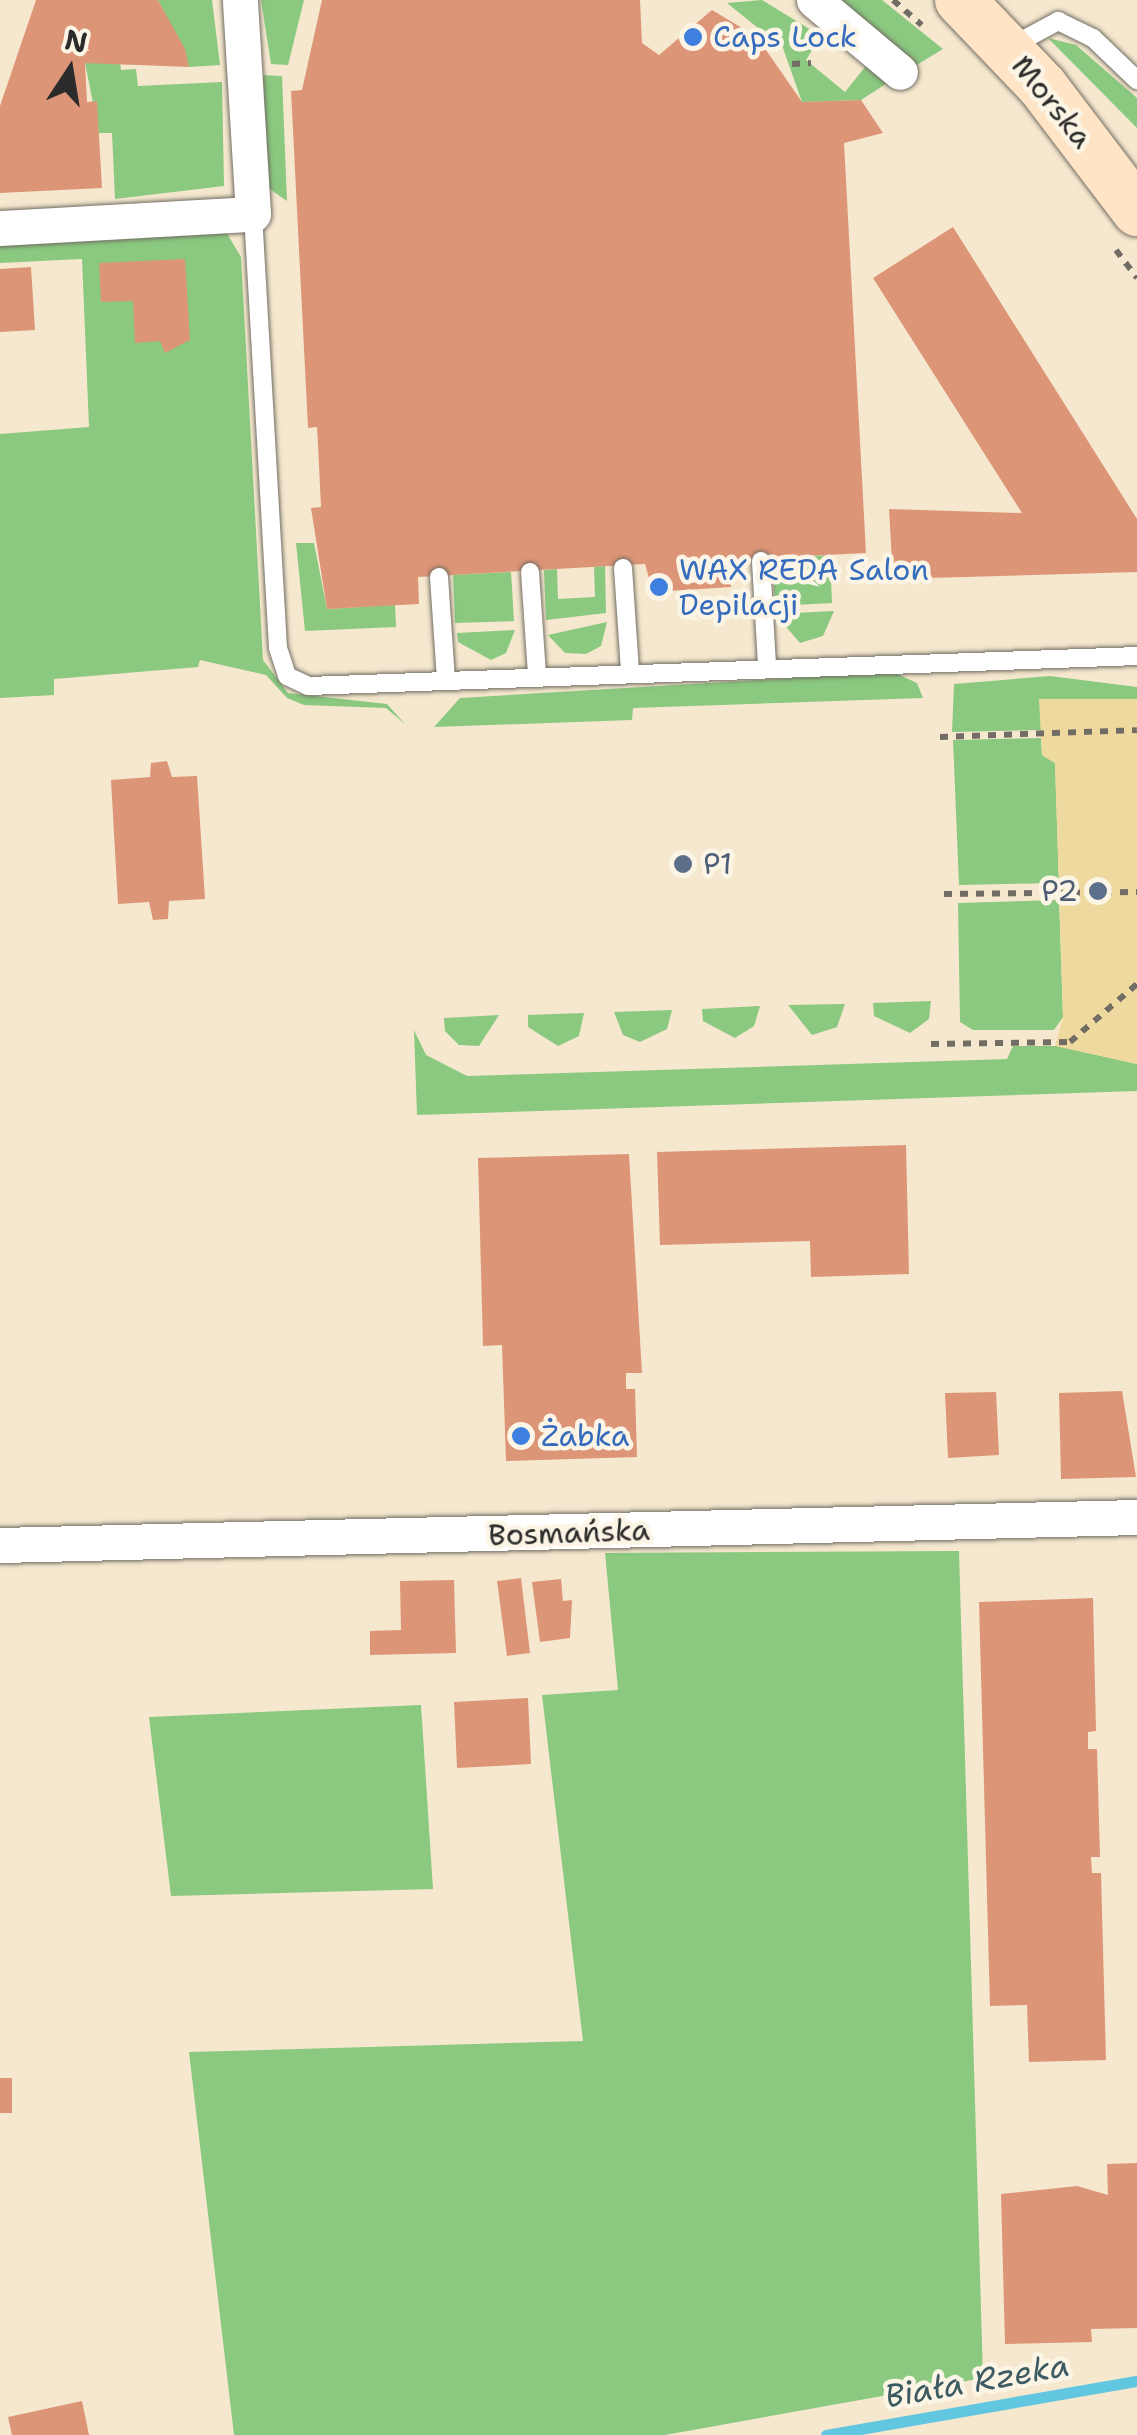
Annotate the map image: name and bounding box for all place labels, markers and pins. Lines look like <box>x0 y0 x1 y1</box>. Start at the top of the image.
place label: Caps Lock <box>713 19 857 55</box>
marker: Caps Lock <box>682 26 704 48</box>
place label: WAX REDA Salon Depilacji <box>679 552 929 622</box>
marker: WAX REDA Salon Depilacji <box>648 576 670 598</box>
place label: P1 <box>703 846 732 882</box>
marker: P1 <box>672 853 694 875</box>
place label: P2 <box>1041 873 1078 909</box>
marker: P2 <box>1087 880 1109 902</box>
place label: Żabka <box>541 1418 630 1454</box>
marker: Żabka <box>510 1425 532 1447</box>

